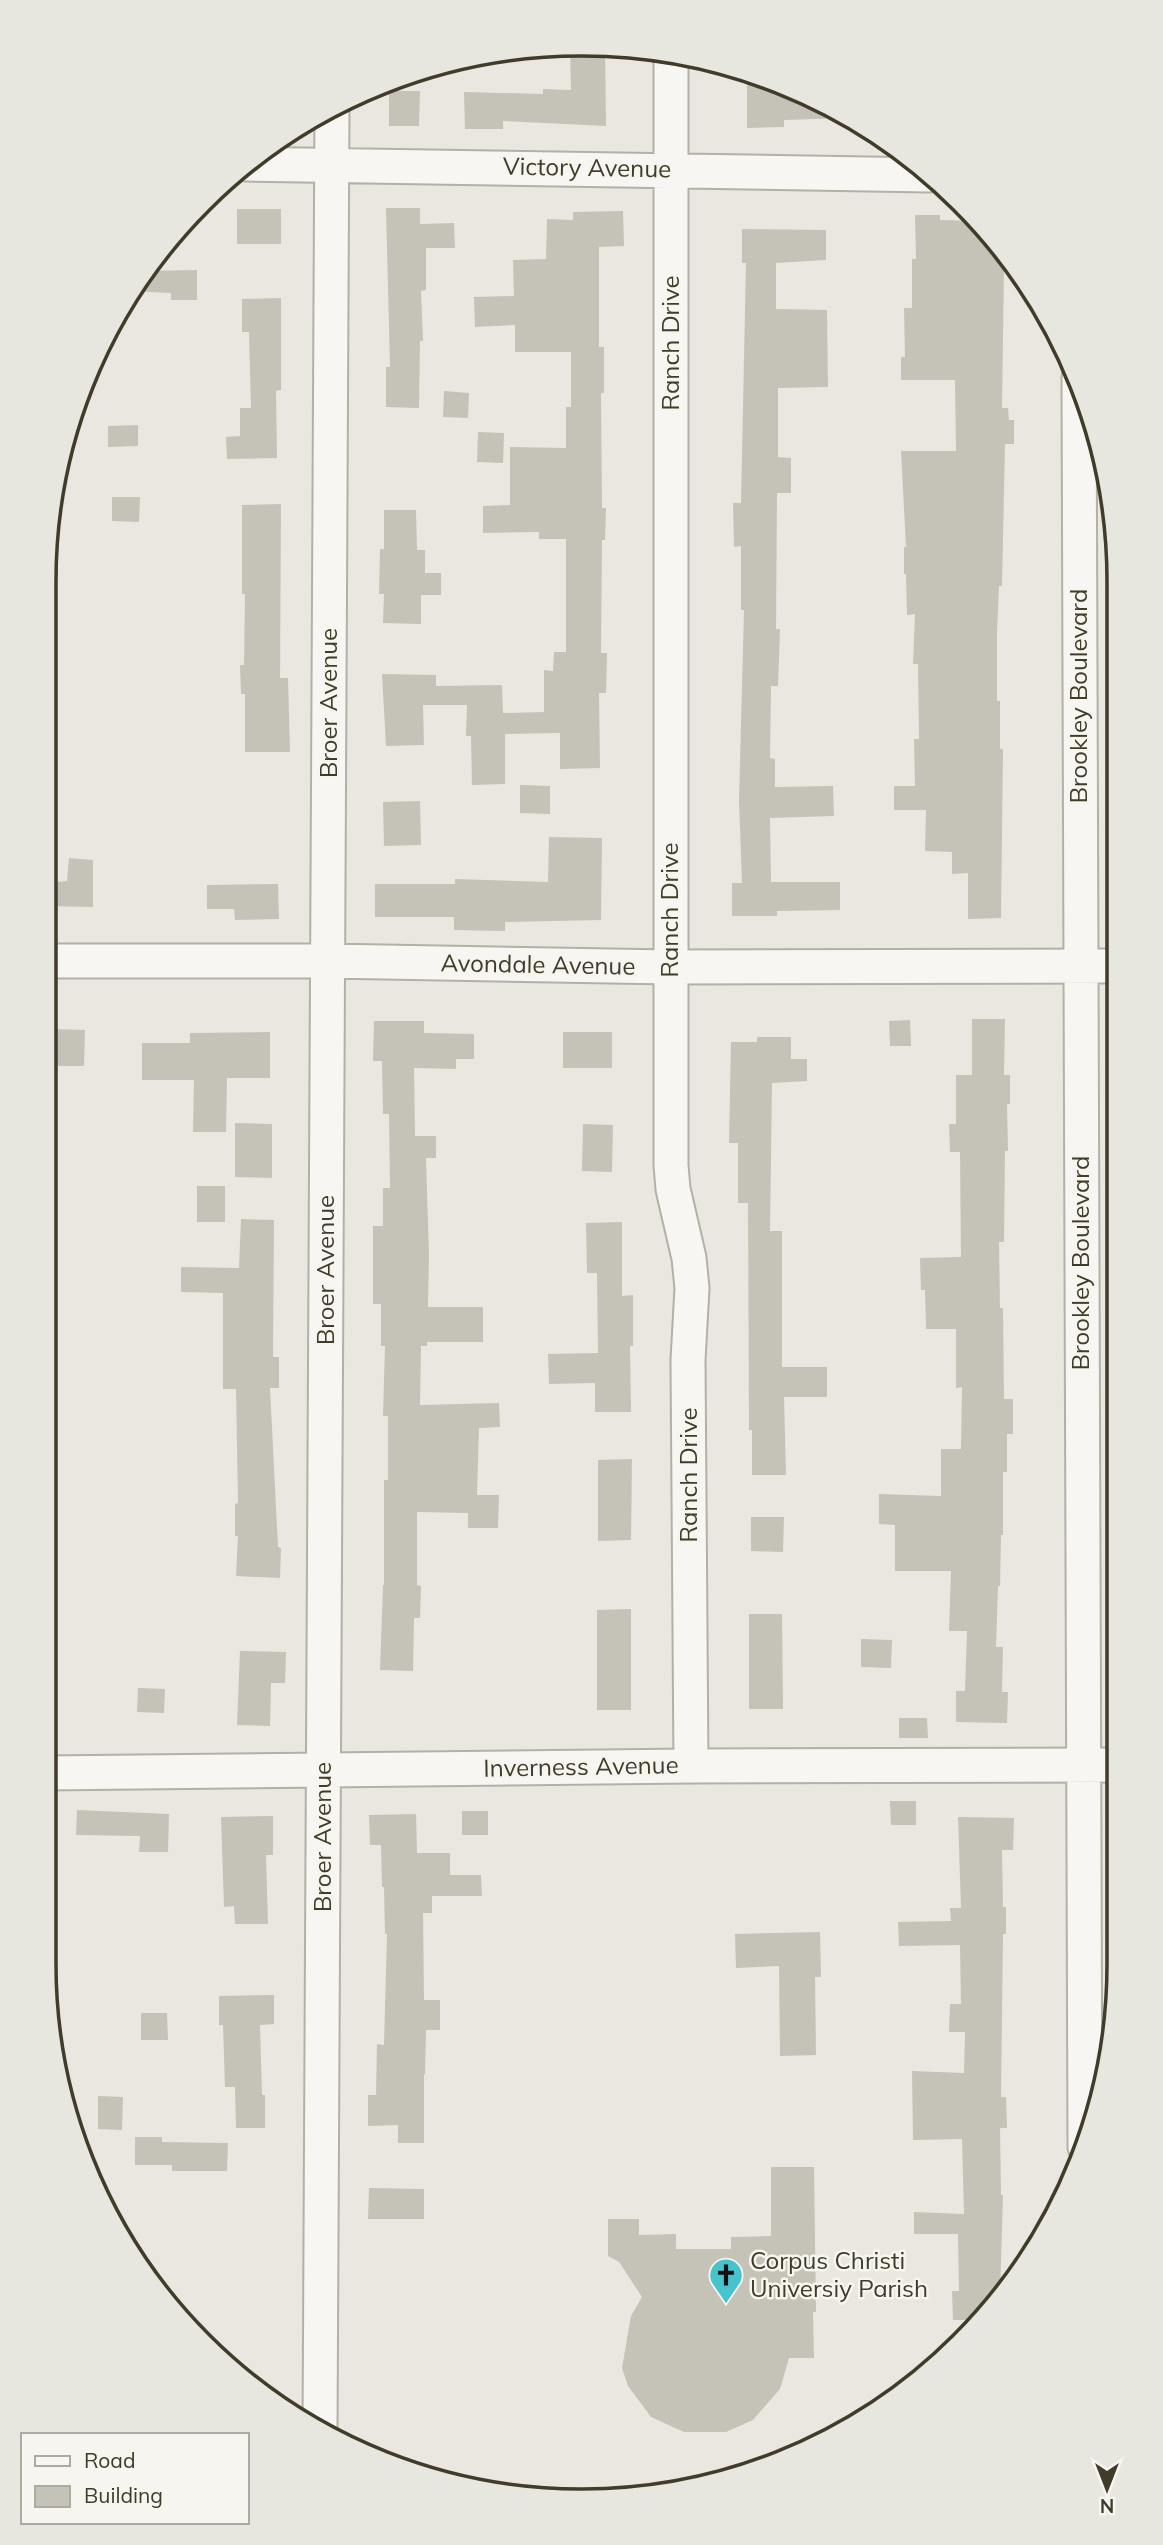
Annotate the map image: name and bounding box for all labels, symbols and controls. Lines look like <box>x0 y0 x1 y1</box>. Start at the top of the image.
street label: Victory Avenue <box>503 151 671 183</box>
street label: Ranch Drive <box>655 275 685 411</box>
street label: Brookley Boulevard <box>1063 589 1093 803</box>
street label: Broer Avenue <box>313 628 343 778</box>
street label: Ranch Drive <box>654 842 684 978</box>
street label: Avondale Avenue <box>440 947 636 981</box>
street label: Brookley Boulevard <box>1065 1156 1095 1370</box>
street label: Broer Avenue <box>310 1195 340 1345</box>
street label: Ranch Drive <box>673 1407 703 1543</box>
street label: Inverness Avenue <box>483 1749 679 1783</box>
street label: Broer Avenue <box>307 1762 337 1912</box>
place label: Corpus Christi Universiy Parish <box>750 2245 928 2303</box>
church icon: Corpus Christi Universiy Parish <box>707 2256 745 2305</box>
legend <box>21 2433 248 2524</box>
text: Road <box>84 2447 135 2473</box>
north arrow <box>1072 2454 1142 2524</box>
text: Building <box>84 2482 163 2508</box>
text: N <box>1100 2494 1114 2518</box>

